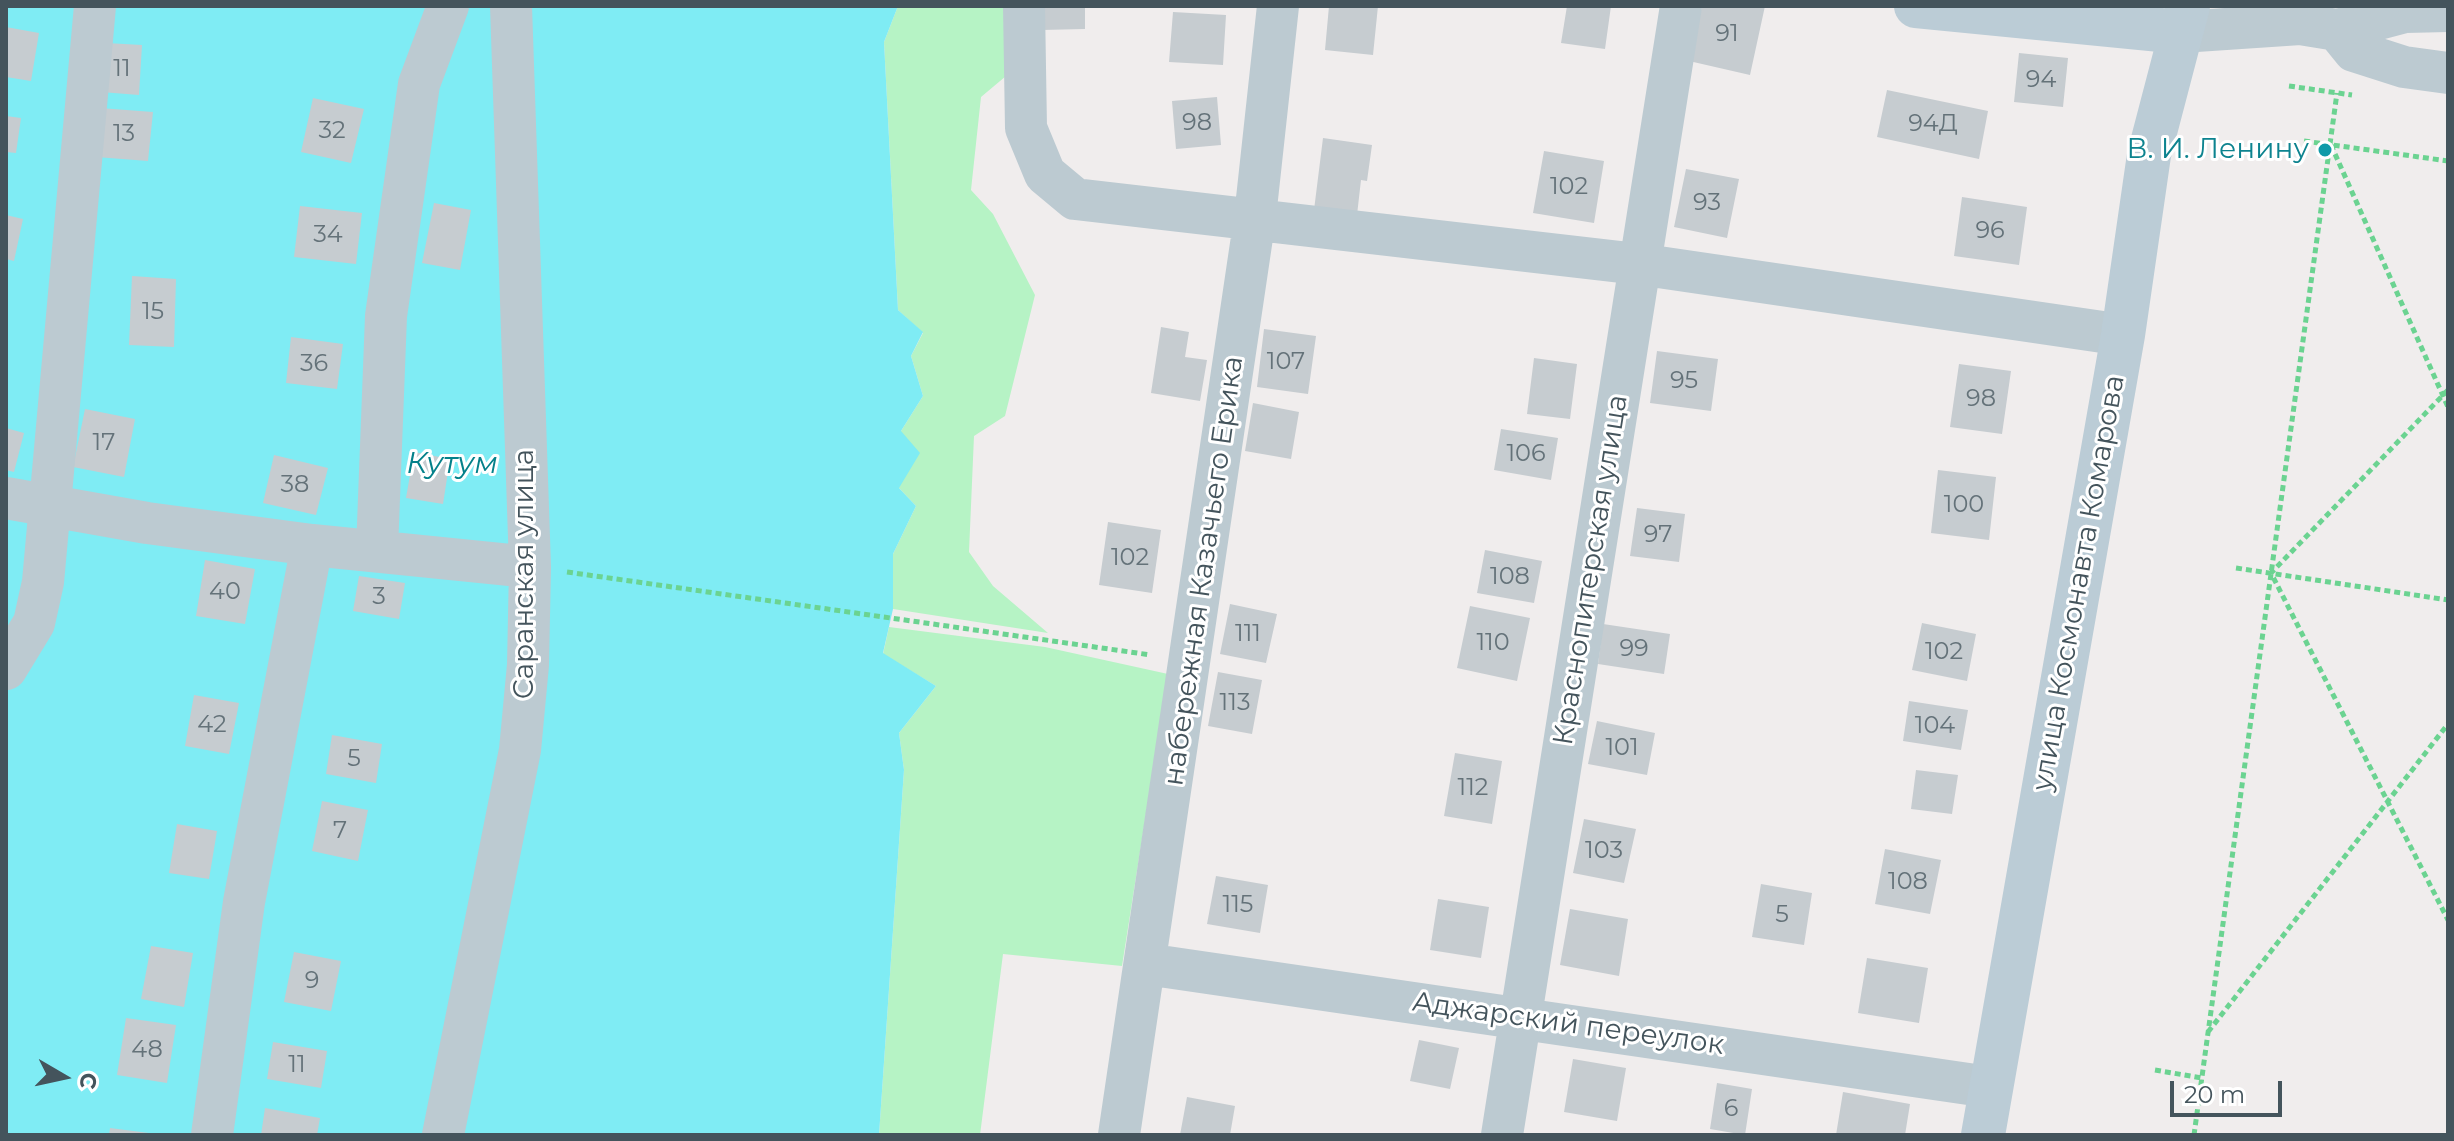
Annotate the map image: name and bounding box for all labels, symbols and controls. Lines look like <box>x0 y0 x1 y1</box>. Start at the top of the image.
house number: 91 <box>1715 20 1739 48</box>
house number: 11 <box>113 55 131 83</box>
house number: 94 <box>2026 66 2056 94</box>
house number: 98 <box>1182 109 1212 137</box>
house number: 94Д <box>1908 110 1958 138</box>
house number: 32 <box>318 117 346 145</box>
house number: 13 <box>113 120 135 148</box>
place label: В. И. Ленину <box>2126 133 2309 167</box>
marker: В. И. Ленину <box>2316 141 2334 159</box>
house number: 102 <box>1550 173 1588 201</box>
house number: 93 <box>1693 189 1721 217</box>
house number: 96 <box>1975 217 2005 245</box>
house number: 34 <box>313 221 343 249</box>
house number: 15 <box>142 298 164 326</box>
house number: 107 <box>1267 348 1305 376</box>
house number: 36 <box>300 350 328 378</box>
street label: набережная Казачьего Ерика <box>1157 354 1251 788</box>
house number: 95 <box>1670 367 1698 395</box>
street label: улица Космонавта Комарова <box>2026 372 2132 794</box>
house number: 98 <box>1966 385 1996 413</box>
street label: Краснопитерская улица <box>1547 392 1635 748</box>
house number: 17 <box>93 429 115 457</box>
house number: 106 <box>1506 440 1546 468</box>
water label: Кутум <box>406 446 498 482</box>
street label: Саранская улица <box>508 449 542 699</box>
house number: 38 <box>281 471 309 499</box>
house number: 100 <box>1944 491 1984 519</box>
house number: 97 <box>1644 521 1672 549</box>
house number: 102 <box>1111 544 1149 572</box>
house number: 108 <box>1490 563 1530 591</box>
house number: 40 <box>209 578 241 606</box>
house number: 3 <box>372 583 386 611</box>
house number: 111 <box>1235 620 1261 648</box>
house number: 110 <box>1476 629 1510 657</box>
house number: 99 <box>1619 635 1649 663</box>
house number: 102 <box>1925 638 1963 666</box>
house number: 113 <box>1220 689 1250 717</box>
house number: 42 <box>197 711 227 739</box>
house number: 104 <box>1915 712 1955 740</box>
house number: 101 <box>1605 734 1639 762</box>
house number: 5 <box>347 745 361 773</box>
house number: 112 <box>1458 774 1488 802</box>
house number: 7 <box>333 817 347 845</box>
house number: 103 <box>1585 837 1623 865</box>
house number: 108 <box>1888 868 1928 896</box>
house number: 115 <box>1223 891 1253 919</box>
house number: 5 <box>1775 901 1789 929</box>
house number: 9 <box>305 967 319 995</box>
street label: Аджарский переулок <box>1410 985 1726 1063</box>
house number: 48 <box>131 1036 163 1064</box>
north arrow <box>24 1037 104 1117</box>
house number: 11 <box>288 1051 306 1079</box>
scale bar <box>2174 1065 2286 1115</box>
text: С <box>74 1071 103 1091</box>
text: 20 m <box>2184 1080 2245 1109</box>
house number: 6 <box>1724 1095 1738 1123</box>

